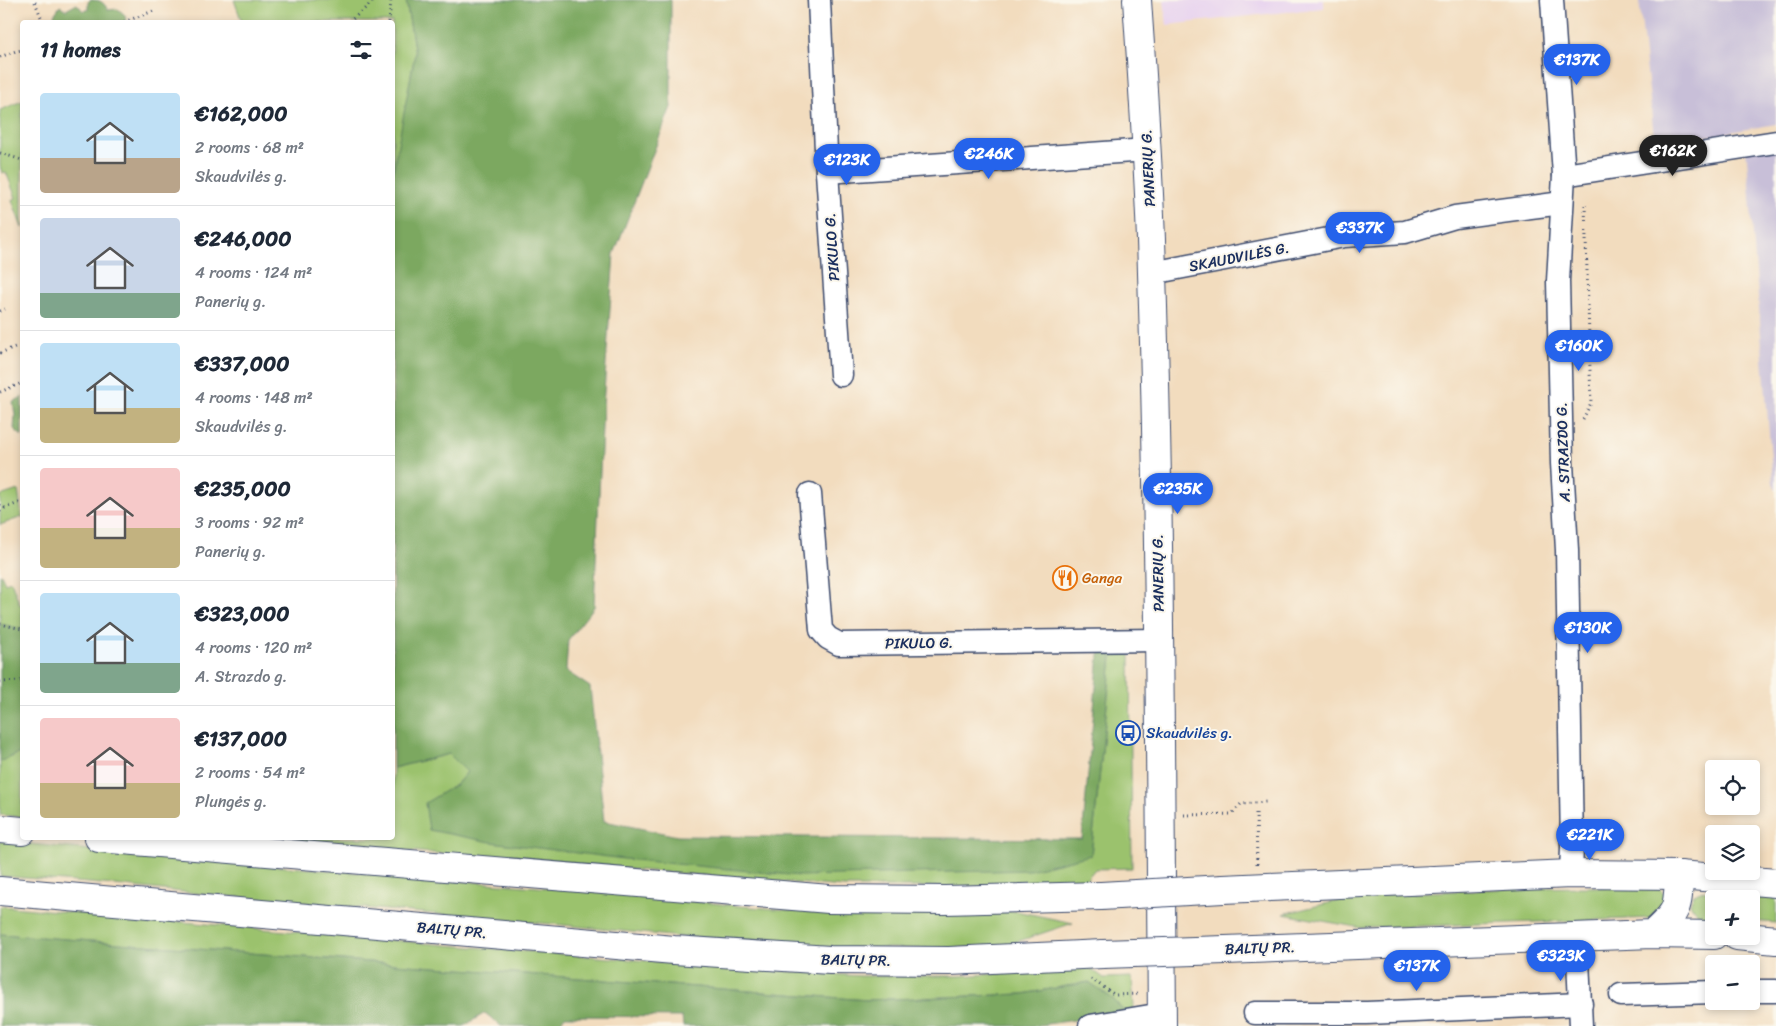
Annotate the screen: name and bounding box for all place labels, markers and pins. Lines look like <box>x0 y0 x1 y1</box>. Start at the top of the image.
pin: €137K <box>1542 44 1612 86</box>
pin: €162K <box>1638 134 1708 177</box>
pin: €246K <box>954 138 1024 180</box>
pin: €123K <box>812 144 882 186</box>
pin: €337K <box>1325 212 1395 254</box>
pin: €160K <box>1544 330 1614 372</box>
pin: €235K <box>1143 472 1213 515</box>
restaurant icon: Ganga <box>1052 565 1078 591</box>
place label: Ganga <box>1082 565 1123 591</box>
pin: €130K <box>1553 612 1623 654</box>
bus stop icon: Skaudvilės g. <box>1115 720 1141 746</box>
place label: Skaudvilės g. <box>1146 720 1233 746</box>
pin: €221K <box>1555 818 1625 861</box>
pin: €323K <box>1526 940 1596 982</box>
pin: €137K <box>1382 950 1452 992</box>

